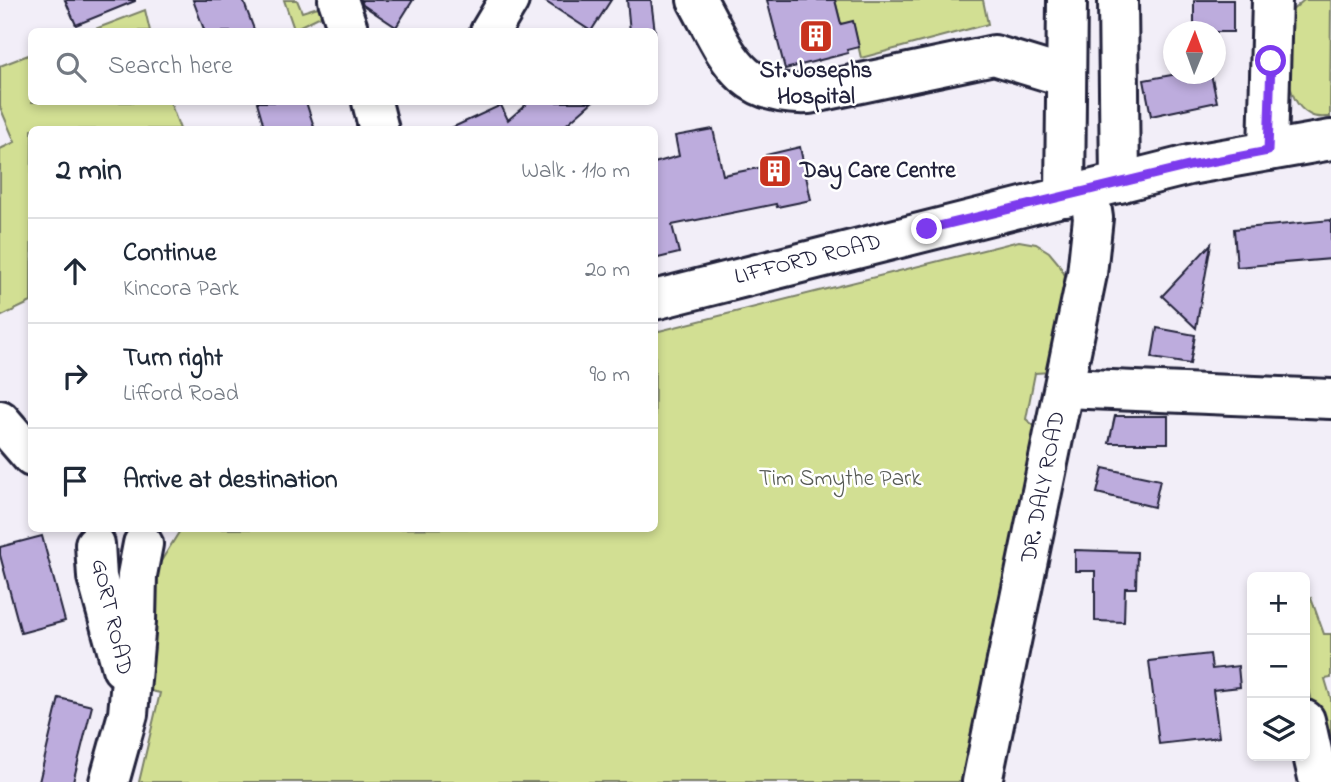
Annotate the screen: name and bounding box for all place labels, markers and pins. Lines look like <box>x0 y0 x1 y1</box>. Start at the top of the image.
building icon: St. Josephs Hospital <box>797 17 835 55</box>
place label: St. Josephs Hospital <box>760 55 873 114</box>
building icon: Day Care Centre <box>756 152 794 190</box>
place label: Day Care Centre <box>799 155 956 190</box>

